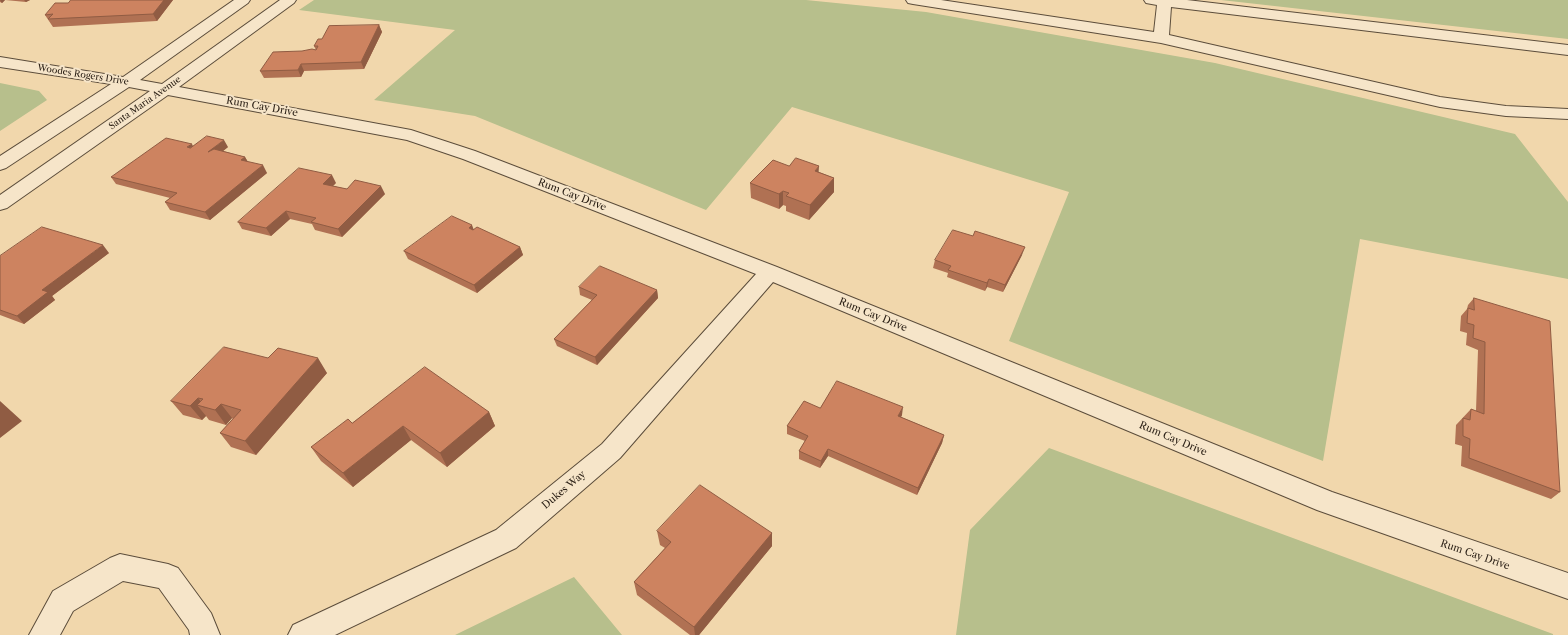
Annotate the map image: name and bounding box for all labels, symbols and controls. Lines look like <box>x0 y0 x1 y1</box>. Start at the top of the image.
street label: Woodes Rogers Drive <box>37 62 129 88</box>
street label: Santa Maria Avenue <box>107 74 183 132</box>
street label: Rum Cay Drive <box>225 95 299 119</box>
street label: Rum Cay Drive <box>536 176 608 214</box>
street label: Rum Cay Drive <box>837 296 909 334</box>
street label: Rum Cay Drive <box>1137 419 1209 459</box>
street label: Dukes Way <box>540 468 588 512</box>
street label: Rum Cay Drive <box>1439 538 1511 572</box>

